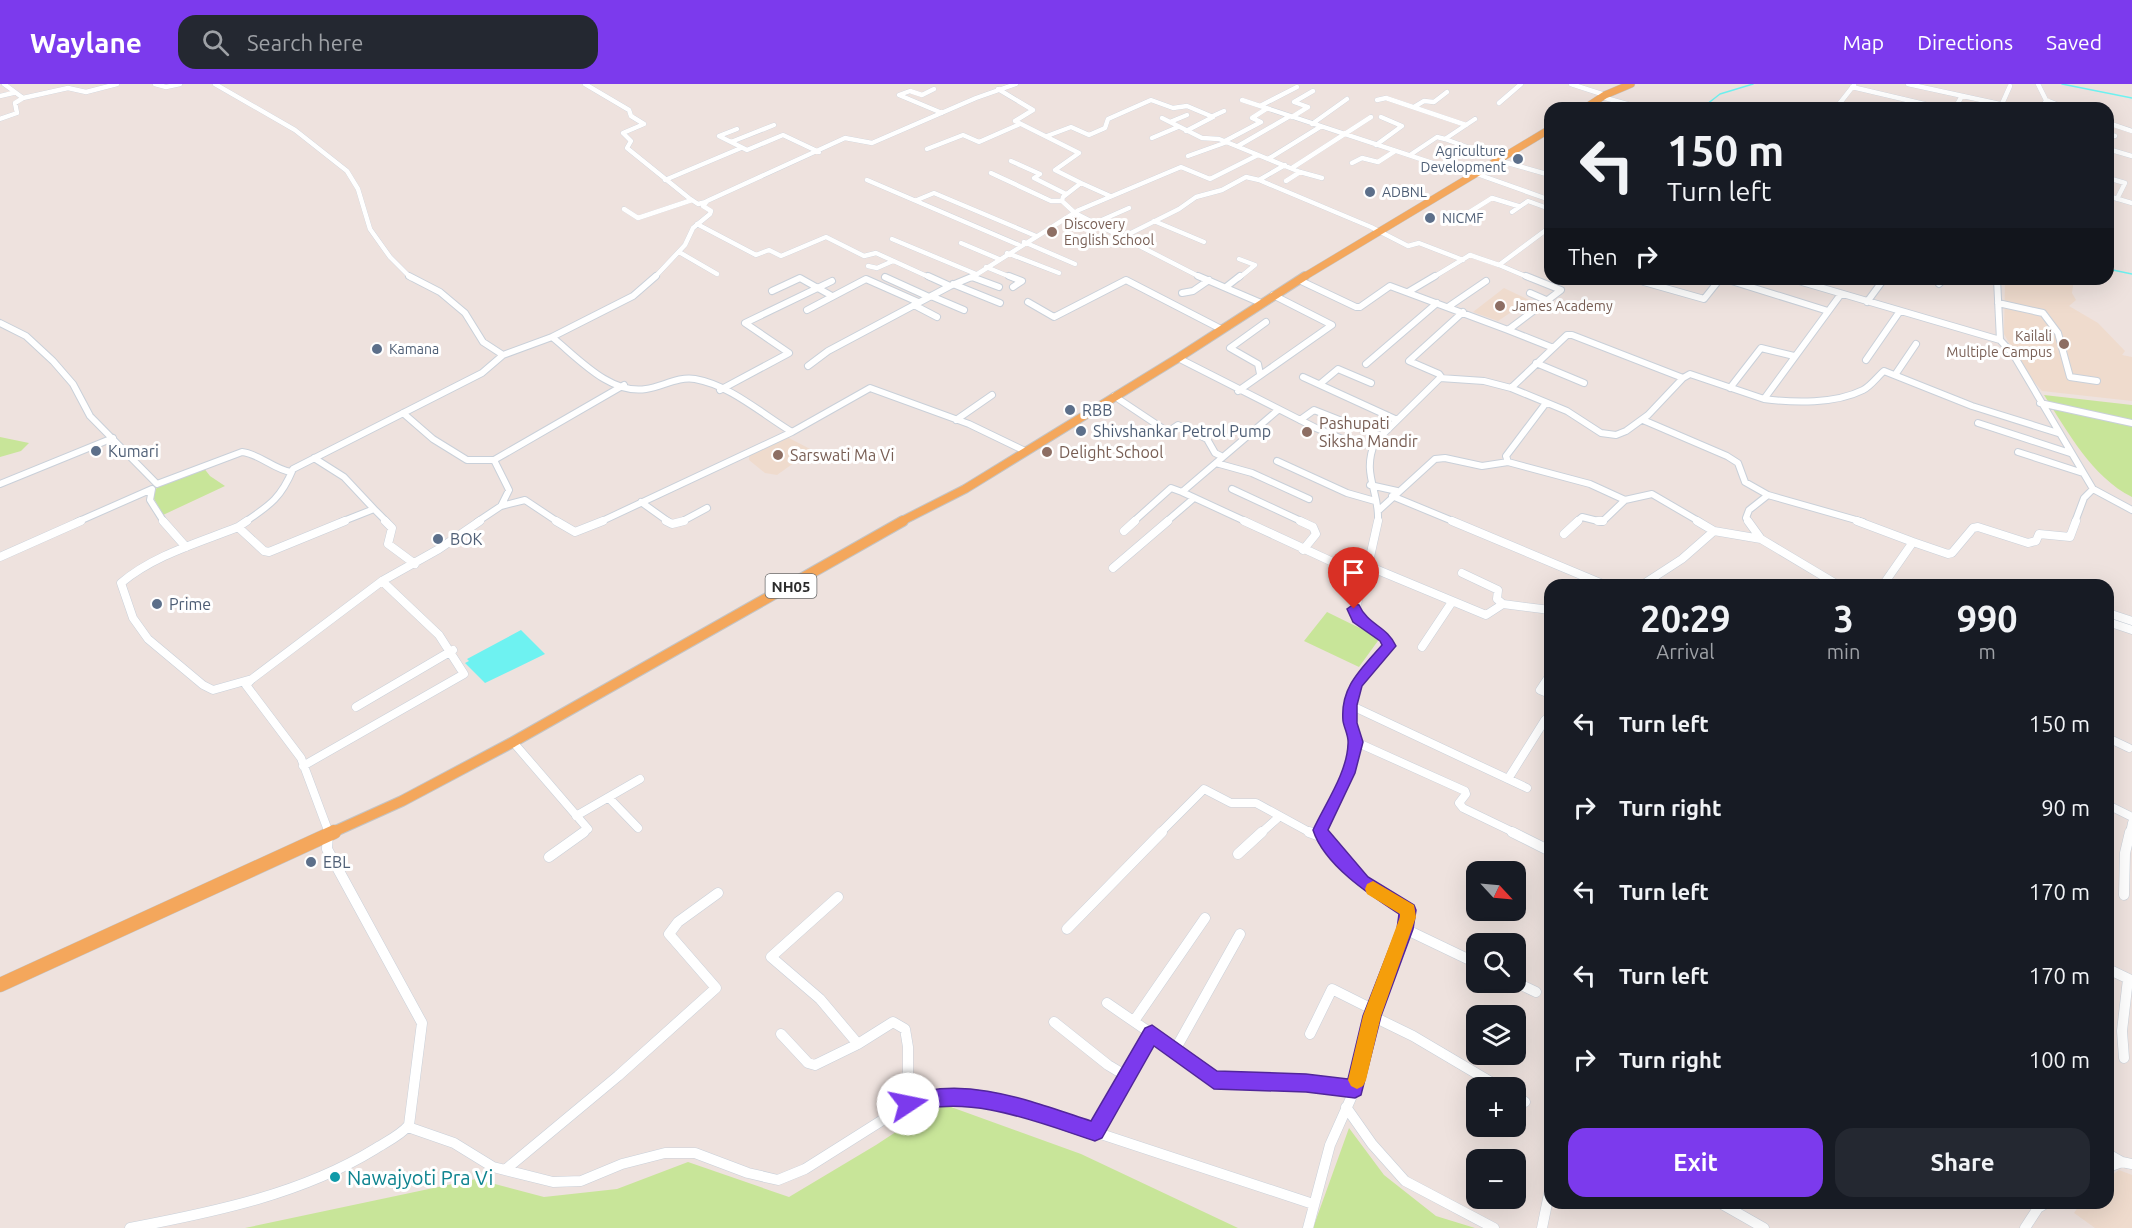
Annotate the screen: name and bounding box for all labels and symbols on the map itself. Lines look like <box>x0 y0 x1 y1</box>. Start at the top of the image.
place label: Agriculture Development <box>1421 143 1506 175</box>
marker: Agriculture Development <box>1511 152 1525 166</box>
place label: ADBNL <box>1382 184 1427 200</box>
marker: ADBNL <box>1363 185 1377 199</box>
place label: NICMF <box>1442 210 1484 226</box>
marker: NICMF <box>1423 211 1437 225</box>
place label: Discovery English School <box>1064 216 1154 248</box>
marker: Discovery English School <box>1045 225 1059 239</box>
place label: James Academy <box>1512 298 1613 314</box>
marker: James Academy <box>1493 299 1507 313</box>
place label: Kailali Multiple Campus <box>1946 328 2052 360</box>
marker: Kailali Multiple Campus <box>2057 337 2071 351</box>
place label: Kamana <box>389 341 439 357</box>
marker: Kamana <box>370 342 384 356</box>
place label: RBB <box>1082 401 1112 419</box>
marker: RBB <box>1063 403 1077 417</box>
place label: Pashupati Siksha Mandir <box>1319 414 1418 450</box>
place label: Shivshankar Petrol Pump <box>1093 422 1271 440</box>
marker: Shivshankar Petrol Pump <box>1074 424 1088 438</box>
marker: Pashupati Siksha Mandir <box>1300 425 1314 439</box>
place label: Kumari <box>108 442 159 460</box>
place label: Delight School <box>1059 443 1163 461</box>
marker: Kumari <box>89 444 103 458</box>
marker: Delight School <box>1040 445 1054 459</box>
place label: Sarswati Ma Vi <box>790 446 894 464</box>
marker: Sarswati Ma Vi <box>771 448 785 462</box>
place label: BOK <box>450 530 483 548</box>
marker: BOK <box>431 532 445 546</box>
pin <box>1328 547 1379 609</box>
road number: NH05 <box>766 574 816 598</box>
place label: Prime <box>169 595 211 613</box>
marker: Prime <box>150 597 164 611</box>
place label: EBL <box>323 853 350 871</box>
marker: EBL <box>304 855 318 869</box>
north arrow <box>1466 861 1526 921</box>
position arrow <box>876 1072 940 1136</box>
place label: Nawajyoti Pra Vi <box>347 1166 493 1189</box>
marker: Nawajyoti Pra Vi <box>328 1170 342 1184</box>

